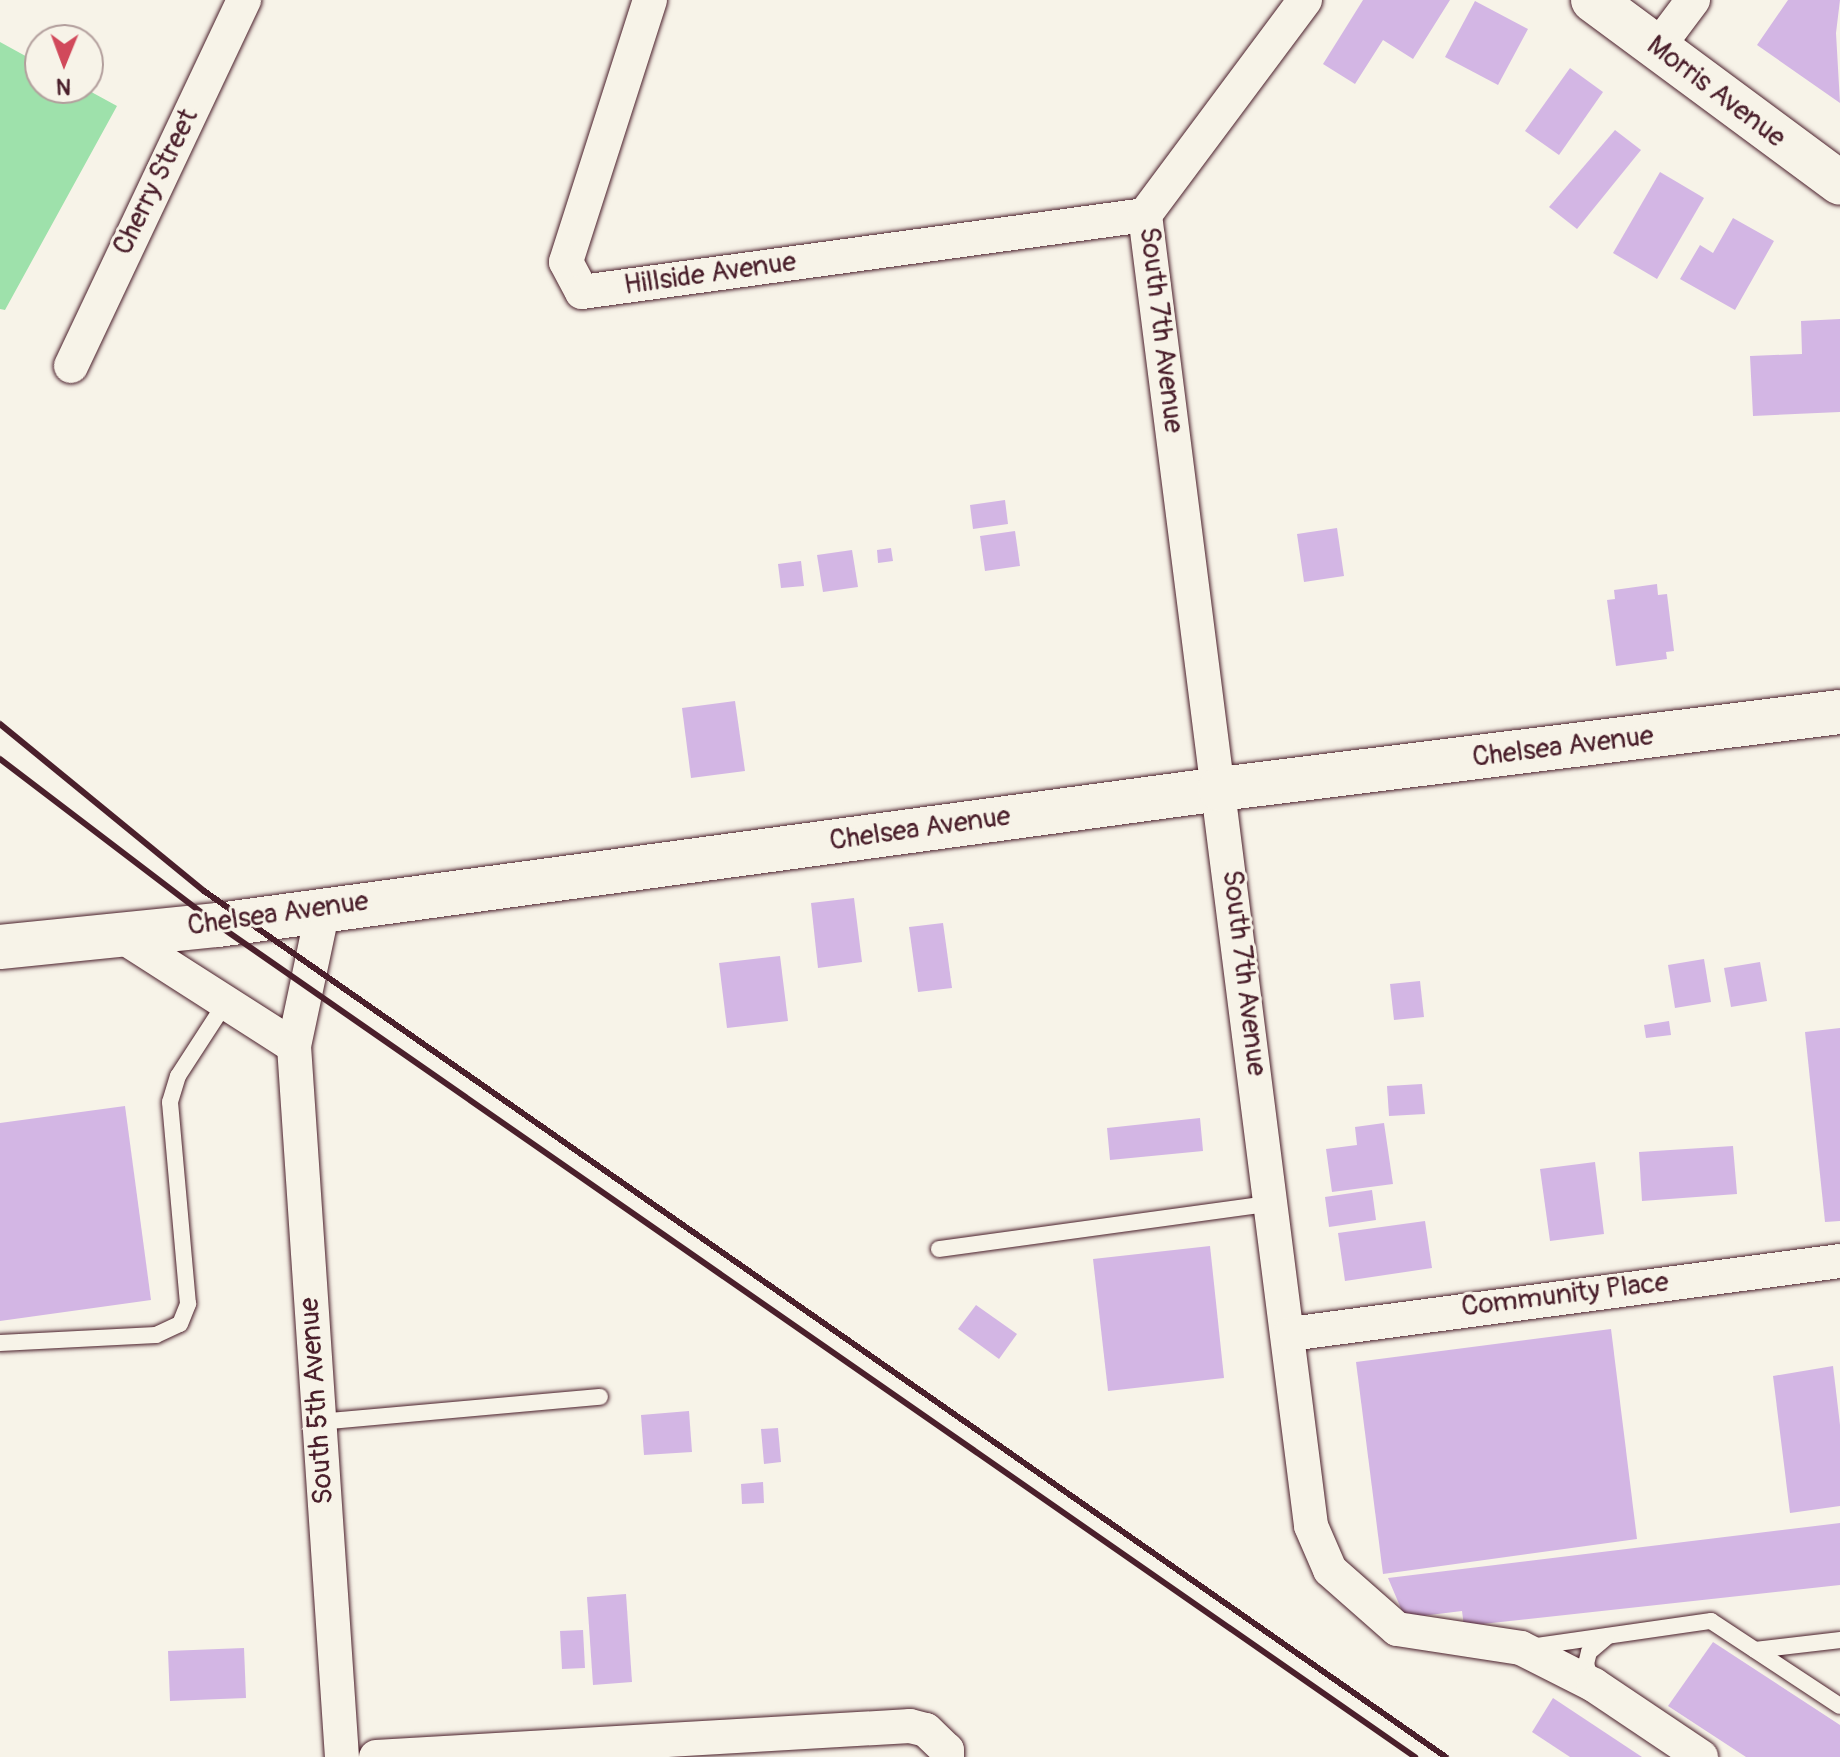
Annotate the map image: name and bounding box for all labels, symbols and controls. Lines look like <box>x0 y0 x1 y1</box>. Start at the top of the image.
north arrow <box>24 24 104 104</box>
street label: Morris Avenue <box>1640 29 1792 155</box>
text: N <box>56 72 71 100</box>
street label: Cherry Street <box>106 104 206 260</box>
street label: South 7th Avenue <box>1132 225 1190 435</box>
street label: Hillside Avenue <box>622 245 798 303</box>
street label: Chelsea Avenue <box>1470 719 1656 775</box>
street label: Chelsea Avenue <box>827 800 1013 858</box>
street label: South 7th Avenue <box>1215 868 1273 1078</box>
street label: Chelsea Avenue <box>185 885 371 943</box>
street label: Community Place <box>1459 1266 1671 1324</box>
street label: South 5th Avenue <box>293 1296 341 1506</box>

